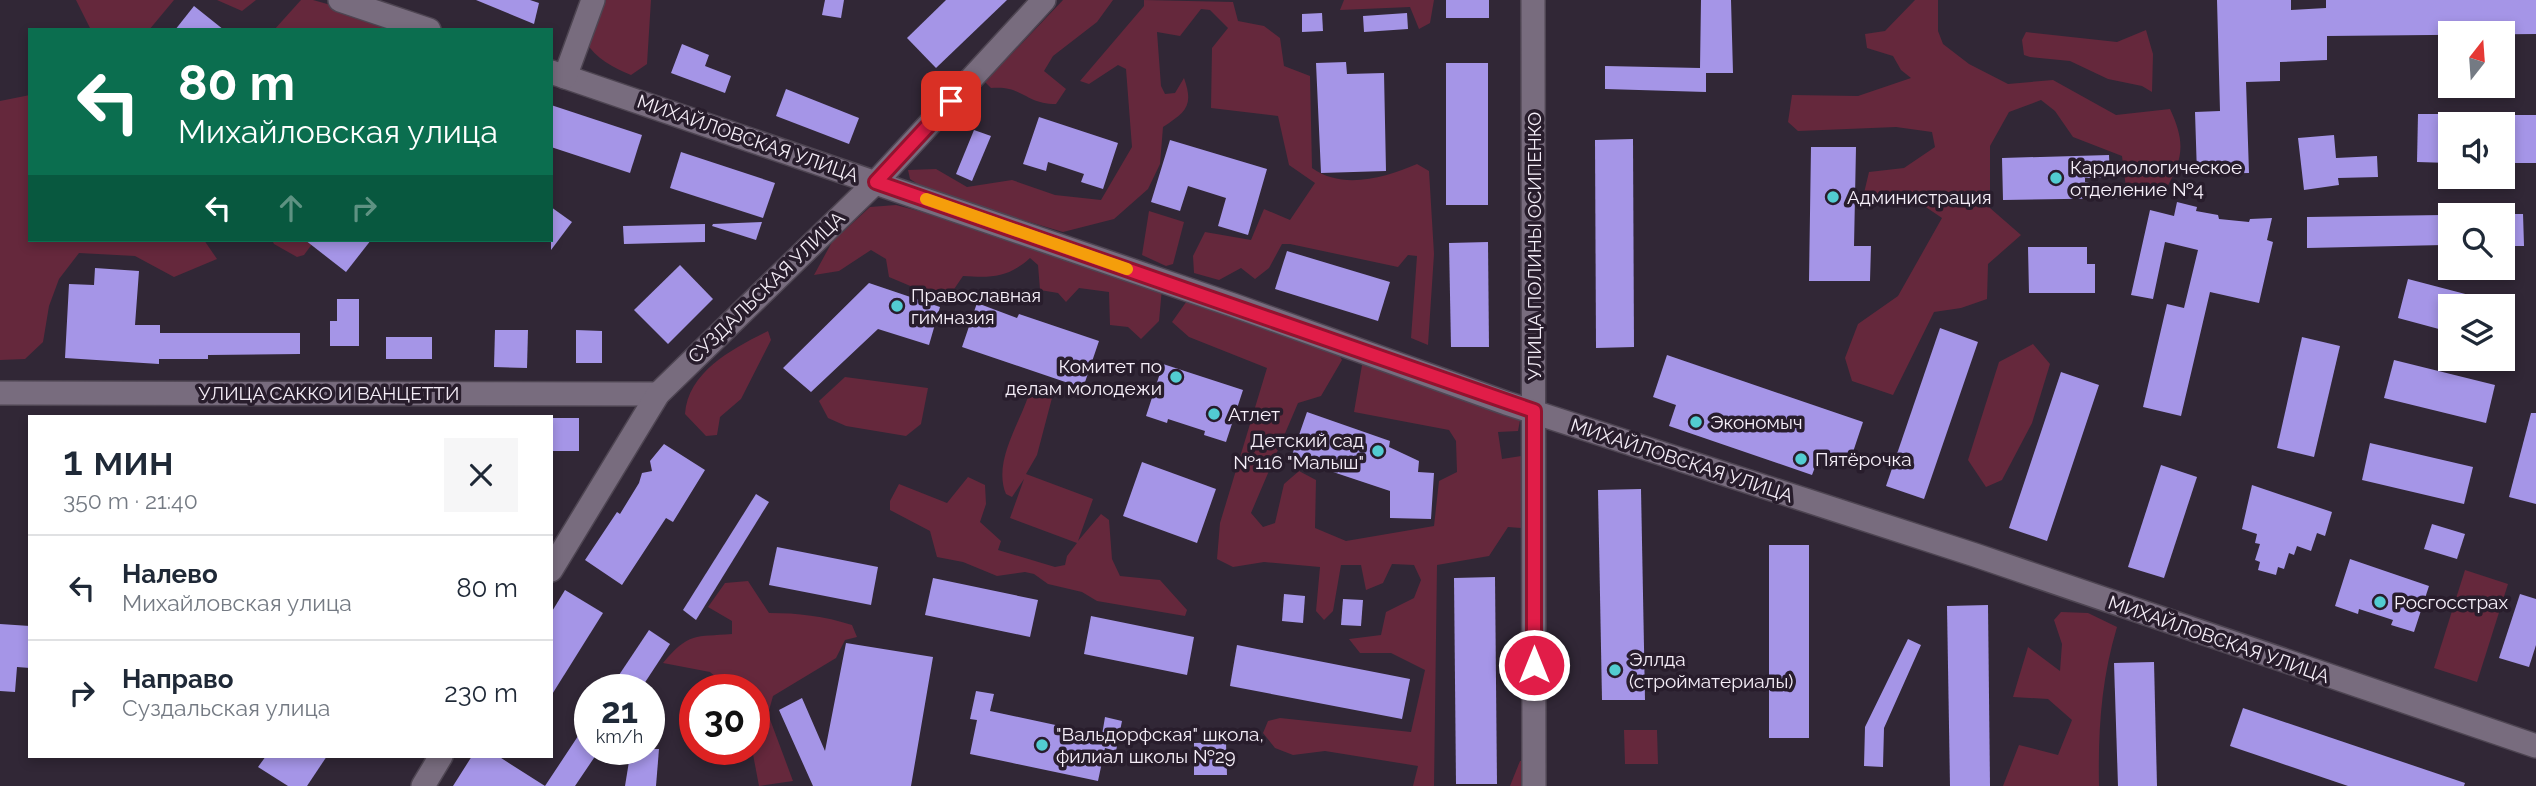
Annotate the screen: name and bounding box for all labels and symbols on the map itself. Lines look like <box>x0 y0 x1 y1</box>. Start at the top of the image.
north arrow <box>2438 21 2515 98</box>
pin <box>921 71 981 131</box>
street label: МИХАЙЛОВСКАЯ УЛИЦА <box>634 90 862 186</box>
street label: УЛИЦА ПОЛИНЫ ОСИПЕНКО <box>1523 112 1545 380</box>
place label: Кардиологическое отделение №4 <box>2070 156 2242 200</box>
marker: Кардиологическое отделение №4 <box>2048 170 2064 186</box>
place label: Администрация <box>1847 186 1992 208</box>
marker: Администрация <box>1825 189 1841 205</box>
street label: СУЗДАЛЬСКАЯ УЛИЦА <box>683 206 849 367</box>
place label: Православная гимназия <box>911 284 1041 328</box>
marker: Православная гимназия <box>889 298 905 314</box>
place label: Комитет по делам молодежи <box>1005 355 1162 399</box>
marker: Комитет по делам молодежи <box>1168 369 1184 385</box>
street label: УЛИЦА САККО И ВАНЦЕТТИ <box>199 382 459 404</box>
place label: Атлет <box>1228 403 1280 425</box>
marker: Атлет <box>1206 406 1222 422</box>
place label: Экономыч <box>1710 411 1803 433</box>
street label: МИХАЙЛОВСКАЯ УЛИЦА <box>1568 414 1796 506</box>
marker: Экономыч <box>1688 414 1704 430</box>
place label: Детский сад №116 "Малыш" <box>1233 429 1364 473</box>
marker: Детский сад №116 "Малыш" <box>1370 443 1386 459</box>
place label: Пятёрочка <box>1815 448 1912 470</box>
marker: Пятёрочка <box>1793 451 1809 467</box>
street label: МИХАЙЛОВСКАЯ УЛИЦА <box>2105 591 2333 687</box>
place label: Росгосстрах <box>2394 591 2508 613</box>
marker: Росгосстрах <box>2372 594 2388 610</box>
position arrow <box>1497 628 1571 702</box>
place label: Эллда (стройматериалы) <box>1629 648 1793 692</box>
marker: Эллда (стройматериалы) <box>1607 662 1623 678</box>
speed limit sign: 30 <box>679 674 770 765</box>
place label: "Вальдорфская" школа, филиал школы №29 <box>1056 723 1264 767</box>
marker: "Вальдорфская" школа, филиал школы №29 <box>1034 737 1050 753</box>

